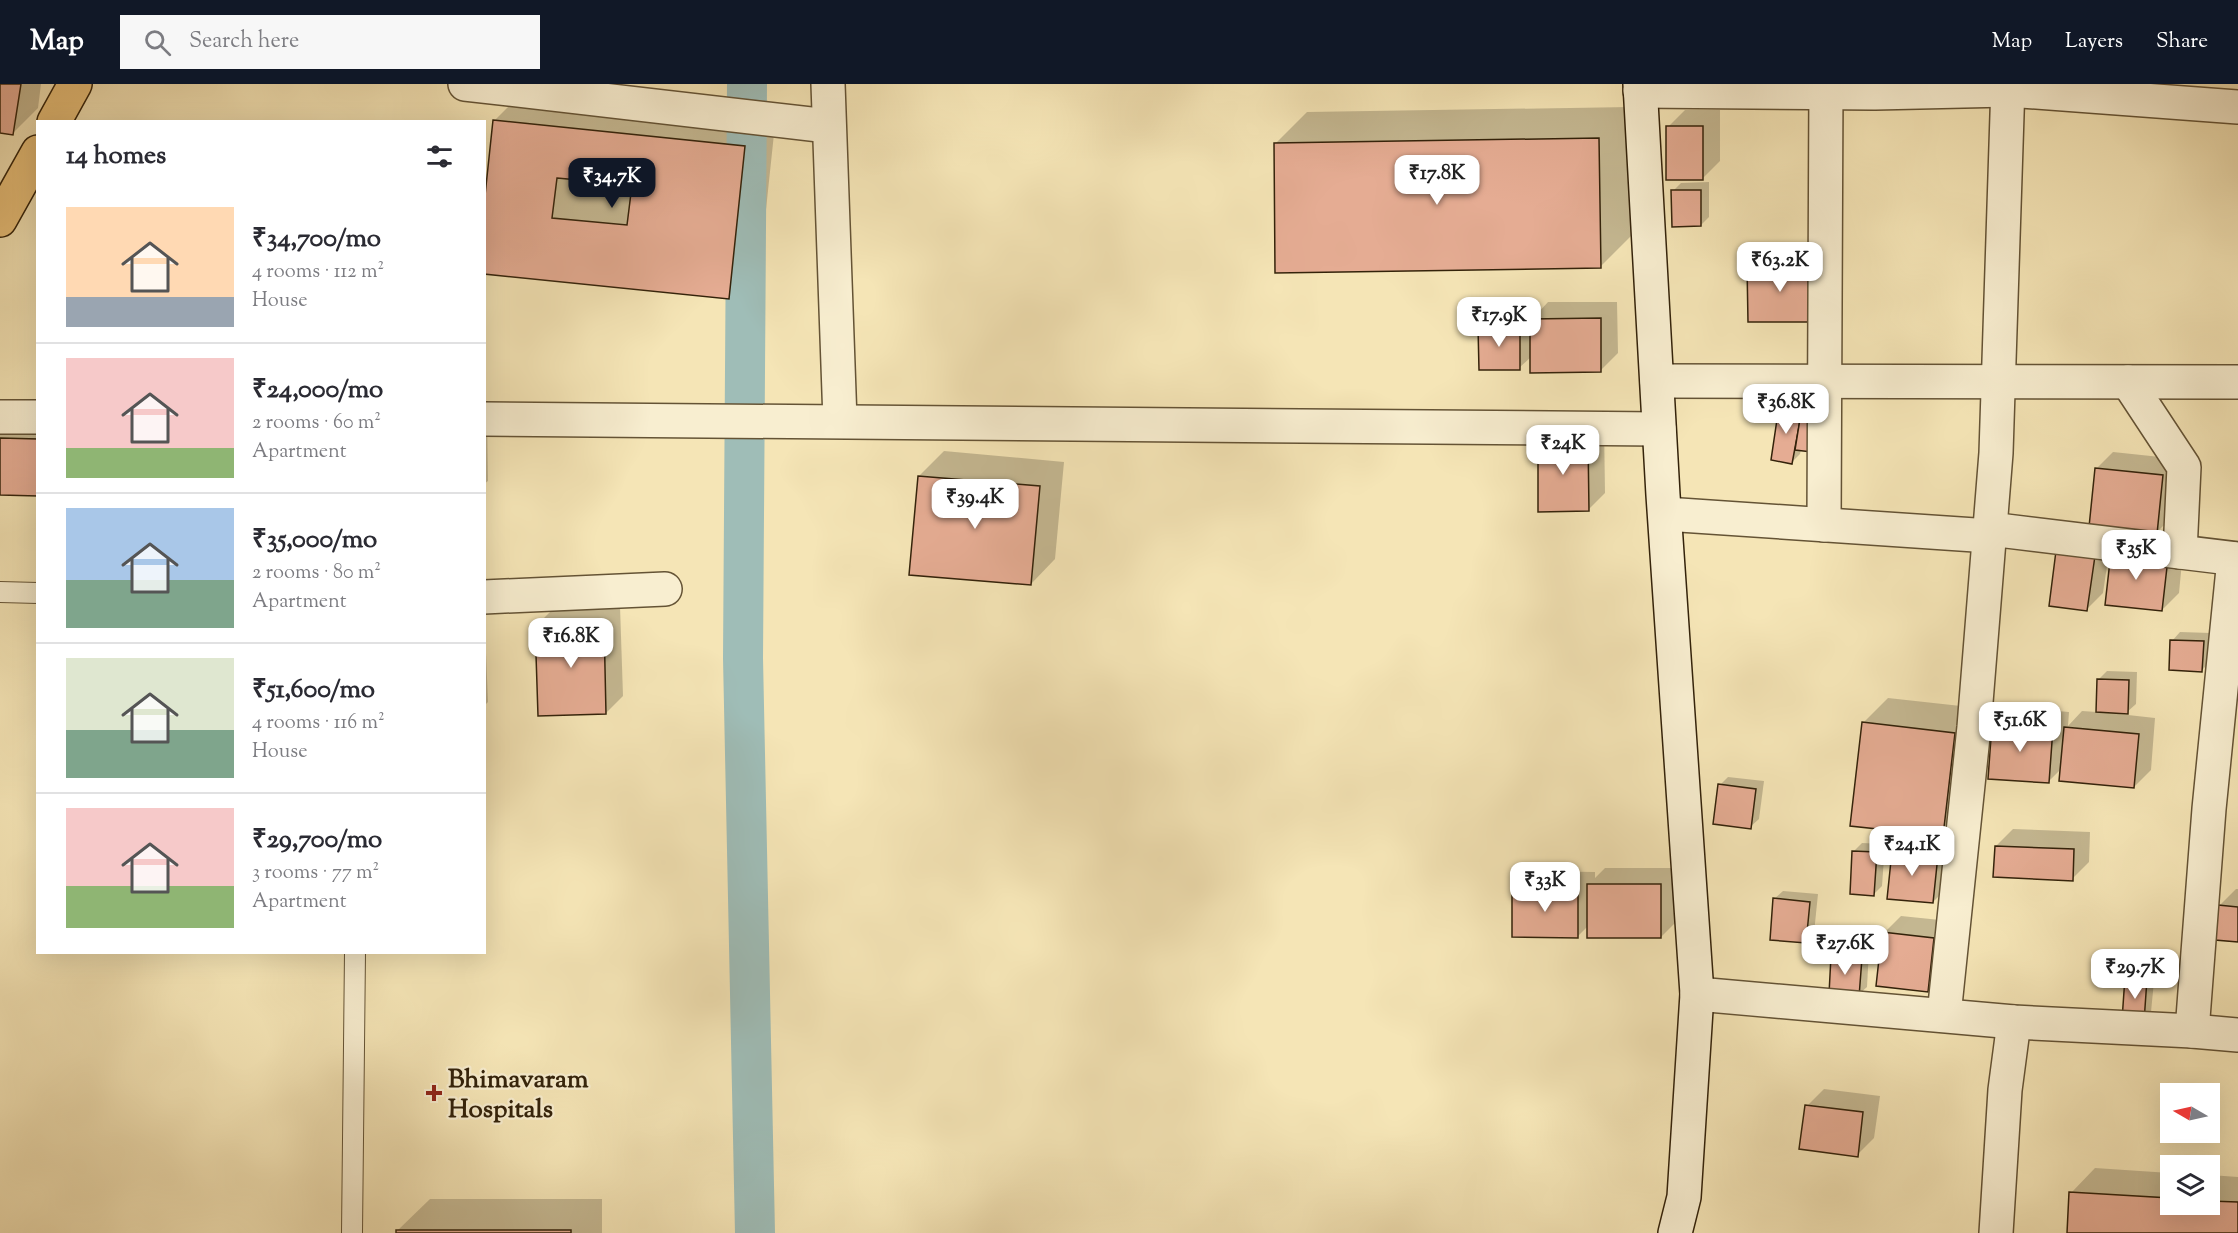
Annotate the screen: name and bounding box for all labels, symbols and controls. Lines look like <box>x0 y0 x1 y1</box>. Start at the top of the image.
search box <box>120 15 540 69</box>
text: Map <box>30 22 84 62</box>
icon: search <box>141 26 174 59</box>
text: Search here <box>189 26 299 58</box>
text: Map <box>1992 27 2032 57</box>
text: Layers <box>2065 27 2123 57</box>
text: Share <box>2156 27 2208 57</box>
text: 14 homes <box>66 138 166 175</box>
icon: filters <box>423 140 456 173</box>
pin: ₹17.8K <box>1388 155 1486 206</box>
pin: ₹34.7K <box>563 158 661 209</box>
text: ₹17.8K <box>1409 160 1465 189</box>
text: ₹34.7K <box>582 163 642 192</box>
text: ₹34,700/mo <box>252 221 381 258</box>
icon: home <box>114 231 186 303</box>
pin: ₹63.2K <box>1731 242 1829 293</box>
text: ₹63.2K <box>1751 247 1809 276</box>
text: 4 rooms · 112 m² <box>252 258 384 287</box>
text: House <box>252 287 307 316</box>
pin: ₹17.9K <box>1450 297 1548 348</box>
text: ₹17.9K <box>1471 302 1527 331</box>
text: ₹24,000/mo <box>252 372 383 409</box>
icon: home <box>114 382 186 454</box>
pin: ₹36.8K <box>1737 384 1835 435</box>
text: ₹36.8K <box>1757 389 1815 418</box>
text: 2 rooms · 60 m² <box>252 409 381 438</box>
pin: ₹24K <box>1527 425 1599 476</box>
text: ₹24K <box>1540 430 1586 459</box>
text: Apartment <box>252 438 347 467</box>
pin: ₹39.4K <box>926 479 1024 530</box>
text: ₹39.4K <box>946 484 1004 513</box>
text: ₹35,000/mo <box>252 522 377 559</box>
pin: ₹35K <box>2100 530 2172 581</box>
icon: home <box>114 532 186 604</box>
text: ₹35K <box>2116 535 2156 564</box>
text: 2 rooms · 80 m² <box>252 559 381 588</box>
text: Apartment <box>252 588 347 617</box>
pin: ₹16.8K <box>522 618 620 669</box>
text: ₹16.8K <box>542 623 600 652</box>
text: ₹51,600/mo <box>252 672 375 709</box>
icon: home <box>114 682 186 754</box>
pin: ₹51.6K <box>1971 702 2069 753</box>
text: ₹51.6K <box>1993 707 2047 736</box>
text: 4 rooms · 116 m² <box>252 709 385 738</box>
text: House <box>252 738 307 767</box>
text: ₹29,700/mo <box>252 822 382 859</box>
pin: ₹24.1K <box>1863 826 1961 877</box>
text: ₹24.1K <box>1883 831 1941 860</box>
icon: home <box>114 832 186 904</box>
text: 3 rooms · 77 m² <box>252 859 379 888</box>
pin: ₹33K <box>1509 862 1581 913</box>
text: ₹33K <box>1524 867 1566 896</box>
text: Apartment <box>252 888 347 917</box>
pin: ₹27.6K <box>1796 925 1894 976</box>
text: ₹27.6K <box>1816 930 1874 959</box>
pin: ₹29.7K <box>2086 949 2184 1000</box>
text: ₹29.7K <box>2105 954 2165 983</box>
place label: Bhimavaram Hospitals <box>448 1062 589 1129</box>
north arrow <box>2160 1083 2220 1143</box>
map controls <box>2160 1083 2220 1215</box>
marker: Bhimavaram Hospitals <box>425 1084 443 1102</box>
button: layers <box>2160 1155 2220 1215</box>

